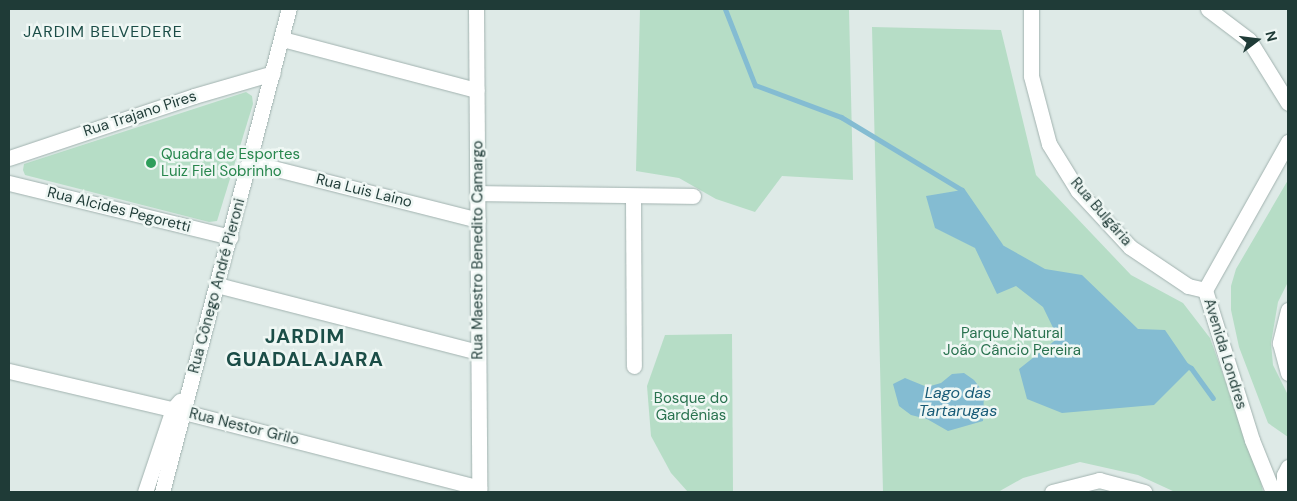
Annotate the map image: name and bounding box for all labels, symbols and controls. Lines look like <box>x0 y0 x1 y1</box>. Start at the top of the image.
north arrow <box>1232 15 1282 65</box>
district label: JARDIM BELVEDERE <box>21 22 185 42</box>
text: N <box>1261 29 1282 43</box>
street label: Rua Trajano Pires <box>81 87 199 141</box>
street label: Rua Maestro Benedito Camargo <box>469 140 487 360</box>
place label: Quadra de Esportes Luiz Fiel Sobrinho <box>161 145 300 180</box>
marker: Quadra de Esportes Luiz Fiel Sobrinho <box>145 157 157 169</box>
street label: Rua Luis Laino <box>314 170 414 212</box>
street label: Rua Bulgária <box>1066 174 1136 250</box>
street label: Rua Alcides Pegoretti <box>45 183 193 237</box>
street label: Rua Cônego André Pieroni <box>185 197 249 375</box>
street label: Avenida Londres <box>1200 296 1250 412</box>
park label: Parque Natural João Câncio Pereira <box>943 324 1081 359</box>
district label: JARDIM GUADALAJARA <box>225 325 385 372</box>
water label: Lago das Tartarugas <box>919 383 997 421</box>
park label: Bosque do Gardênias <box>654 389 728 424</box>
street label: Rua Nestor Grilo <box>187 405 301 449</box>

